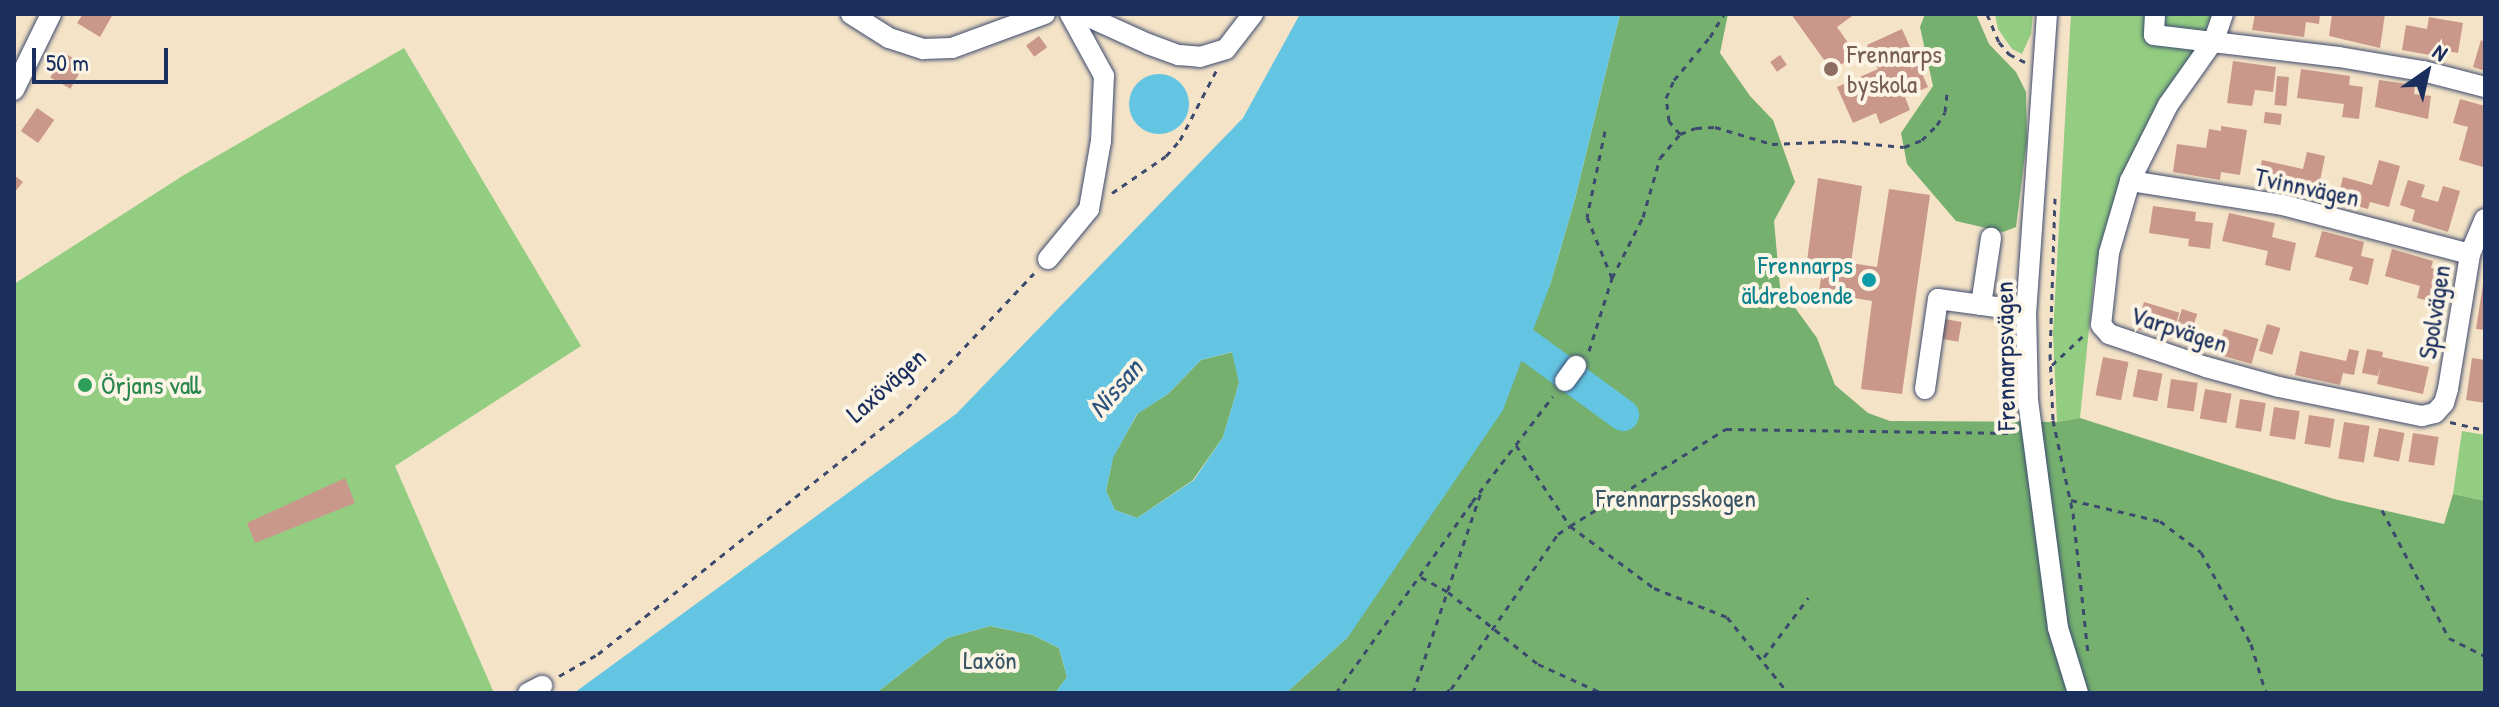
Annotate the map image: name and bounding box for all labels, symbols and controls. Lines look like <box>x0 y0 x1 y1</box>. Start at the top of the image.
scale bar <box>36 32 172 82</box>
north arrow <box>2387 32 2467 112</box>
text: N <box>2427 36 2454 68</box>
place label: Frennarps byskola <box>1847 38 1942 100</box>
text: 50 m <box>46 46 89 78</box>
marker: Frennarps byskola <box>1822 60 1840 78</box>
street label: Tvinnvägen <box>2252 161 2362 213</box>
place label: Frennarps äldreboende <box>1742 249 1853 310</box>
street label: Spolvägen <box>2411 263 2457 361</box>
marker: Frennarps äldreboende <box>1860 271 1878 289</box>
street label: Frennarpsvägen <box>1988 281 2022 431</box>
street label: Varpvägen <box>2127 299 2231 359</box>
street label: Laxövägen <box>840 341 932 429</box>
water label: Nissan <box>1081 352 1149 424</box>
place label: Örjans vall <box>101 369 201 401</box>
marker: Örjans vall <box>76 376 94 394</box>
park label: Frennarpsskogen <box>1596 482 1756 514</box>
park label: Laxön <box>963 644 1017 676</box>

